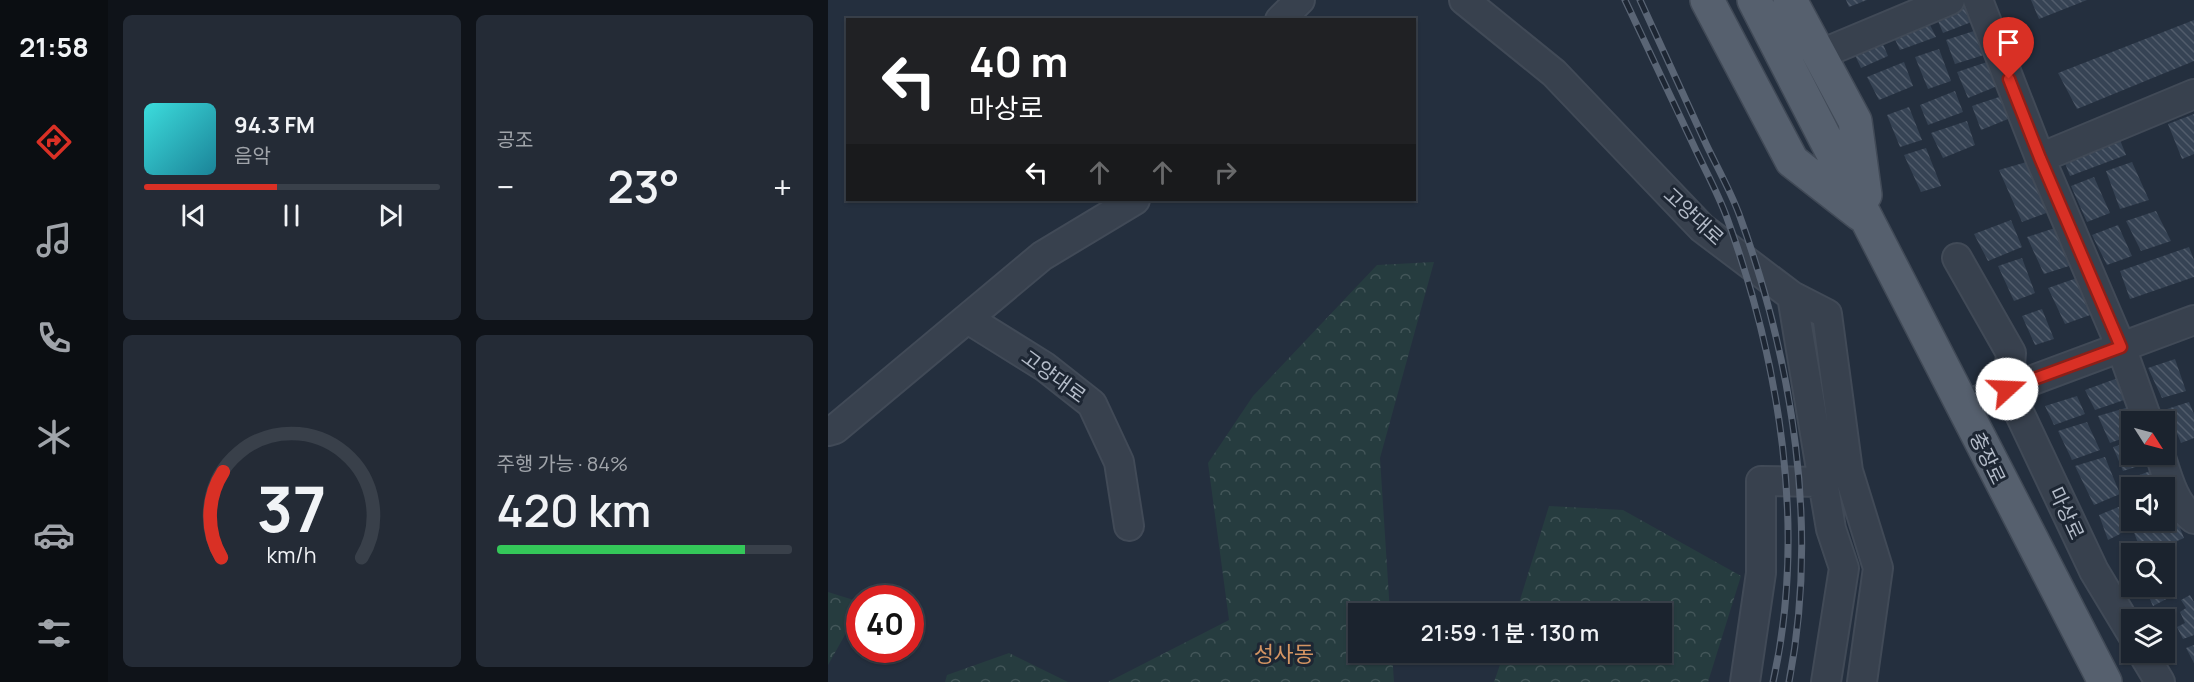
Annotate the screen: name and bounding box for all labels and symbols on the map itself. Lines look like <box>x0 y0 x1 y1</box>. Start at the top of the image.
pin <box>1983 17 2034 79</box>
street label: 고양대로 <box>1658 181 1730 251</box>
street label: 고양대로 <box>1016 343 1092 409</box>
position arrow <box>1975 357 2039 421</box>
north arrow <box>2121 411 2175 465</box>
street label: 충장로 <box>1964 427 2012 489</box>
street label: 마상로 <box>2043 482 2091 544</box>
speed limit sign: 40 <box>846 585 924 663</box>
district label: 성사동 <box>1254 639 1314 669</box>

